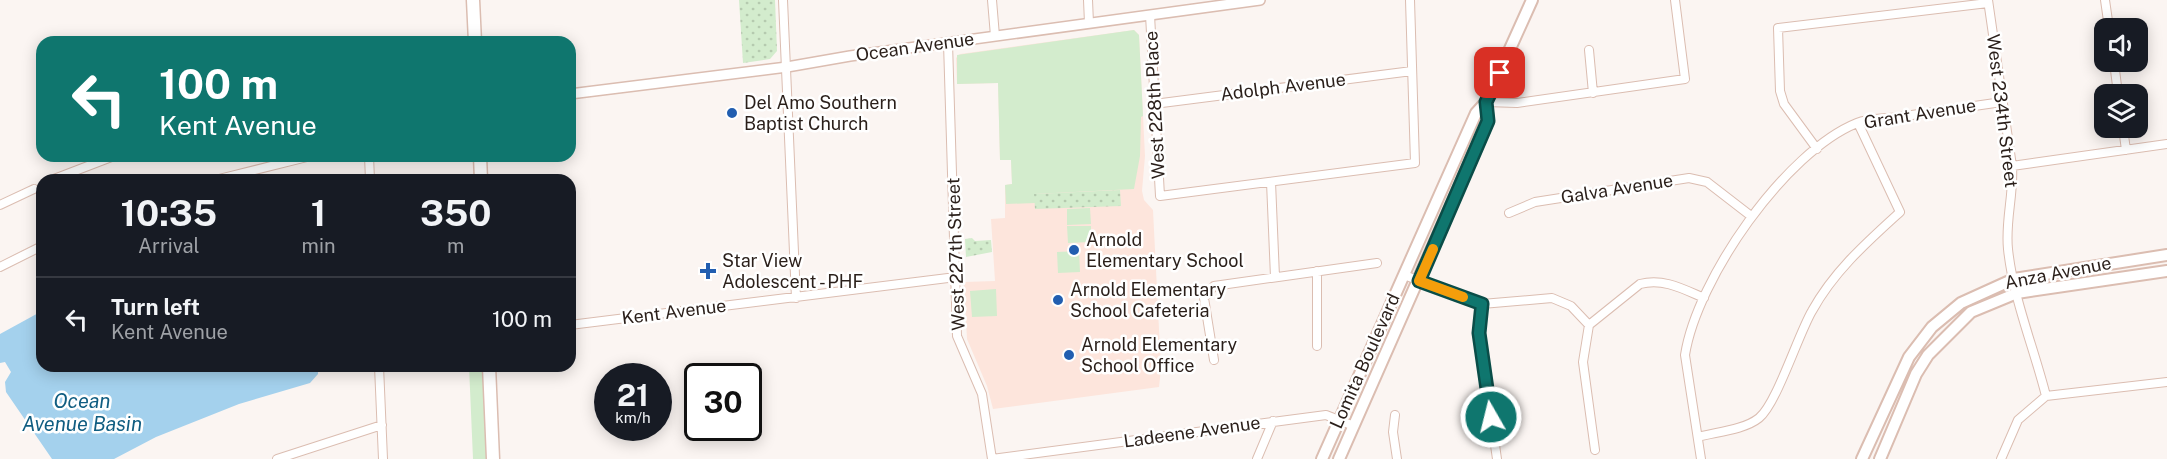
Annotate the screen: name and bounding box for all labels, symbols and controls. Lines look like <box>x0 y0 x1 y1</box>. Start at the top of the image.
map controls <box>2094 18 2148 138</box>
button: sound <box>2094 18 2148 72</box>
street label: Ocean Avenue <box>854 28 976 65</box>
street label: West 228th Place <box>1140 30 1169 180</box>
street label: West 234th Street <box>1983 33 2022 189</box>
pin <box>1474 47 1525 98</box>
icon: arrive <box>1483 56 1516 89</box>
text: 100 m <box>159 59 278 108</box>
icon: left <box>60 60 138 138</box>
street label: Adolph Avenue <box>1219 68 1347 105</box>
button: layers <box>2094 84 2148 138</box>
place label: Del Amo Southern Baptist Church <box>744 92 897 134</box>
street label: Grant Avenue <box>1862 94 1977 133</box>
marker: Del Amo Southern Baptist Church <box>725 106 739 120</box>
text: Kent Avenue <box>159 109 317 141</box>
street label: Galva Avenue <box>1559 169 1674 208</box>
street label: West 227th Street <box>942 177 969 331</box>
text: 10:35 <box>121 192 217 234</box>
text: 1 <box>311 192 326 234</box>
text: 350 <box>420 192 491 234</box>
place label: Arnold Elementary School <box>1086 229 1244 271</box>
text: Arrival <box>138 234 200 258</box>
text: min <box>302 234 336 258</box>
text: m <box>447 234 464 258</box>
marker: Arnold Elementary School <box>1067 243 1081 257</box>
place label: Star View Adolescent - PHF <box>722 250 863 292</box>
street label: Anza Avenue <box>2003 252 2113 293</box>
marker: Star View Adolescent - PHF <box>699 262 717 280</box>
place label: Arnold Elementary School Cafeteria <box>1070 279 1227 321</box>
street label: Lomita Boulevard <box>1325 290 1404 432</box>
marker: Arnold Elementary School Cafeteria <box>1051 293 1065 307</box>
text: Turn left <box>111 294 200 320</box>
street label: Kent Avenue <box>620 295 727 328</box>
icon: left <box>60 303 93 336</box>
text: 100 m <box>492 306 552 332</box>
text: Kent Avenue <box>111 320 228 344</box>
place label: Arnold Elementary School Office <box>1081 334 1238 376</box>
marker: Arnold Elementary School Office <box>1062 348 1076 362</box>
speed limit sign: 30 <box>684 363 762 441</box>
text: 21 <box>617 377 649 413</box>
position arrow <box>1459 385 1523 449</box>
water label: Ocean Avenue Basin <box>22 389 142 436</box>
text: km/h <box>615 409 651 426</box>
street label: Ladeene Avenue <box>1122 412 1262 451</box>

